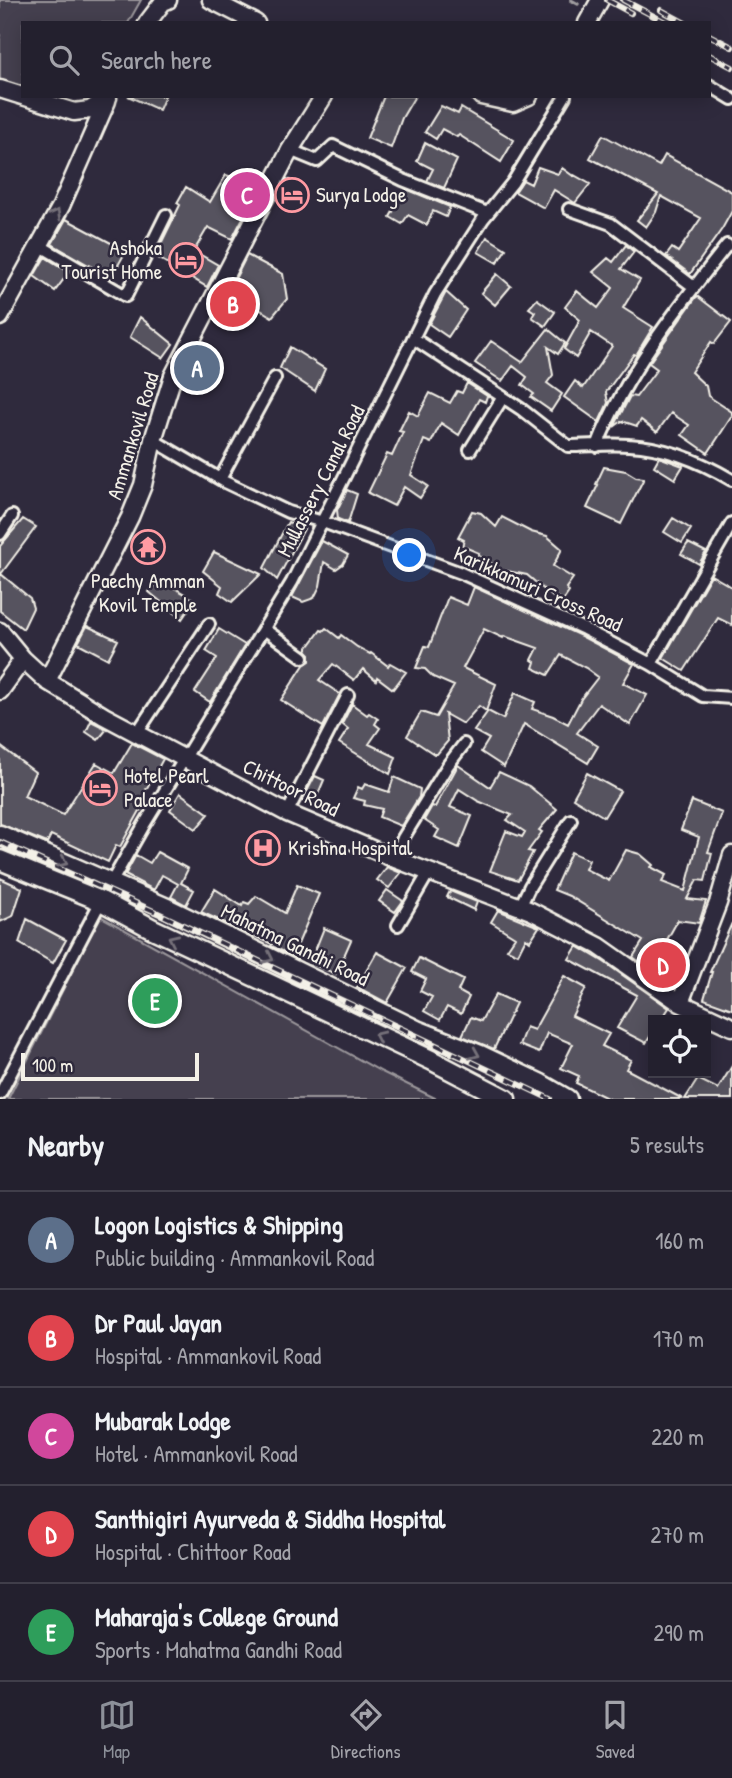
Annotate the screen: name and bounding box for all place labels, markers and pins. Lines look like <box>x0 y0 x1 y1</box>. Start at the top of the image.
pin: C <box>224 169 270 221</box>
hotel icon: Surya Lodge <box>273 176 311 214</box>
place label: Surya Lodge <box>316 180 406 209</box>
place label: Ashoka Tourist Home <box>61 233 162 286</box>
hotel icon: Ashoka Tourist Home <box>167 241 205 279</box>
pin: B <box>210 278 256 330</box>
pin: A <box>174 342 220 394</box>
temple icon: Paechy Amman Kovil Temple <box>129 528 167 566</box>
place label: Paechy Amman Kovil Temple <box>91 566 205 619</box>
place label: Hotel Pearl Palace <box>124 761 209 814</box>
hotel icon: Hotel Pearl Palace <box>81 769 119 807</box>
hospital icon: Krishna Hospital <box>244 829 282 867</box>
place label: Krishna Hospital <box>288 833 413 862</box>
pin: D <box>640 939 686 991</box>
pin: E <box>132 975 178 1027</box>

